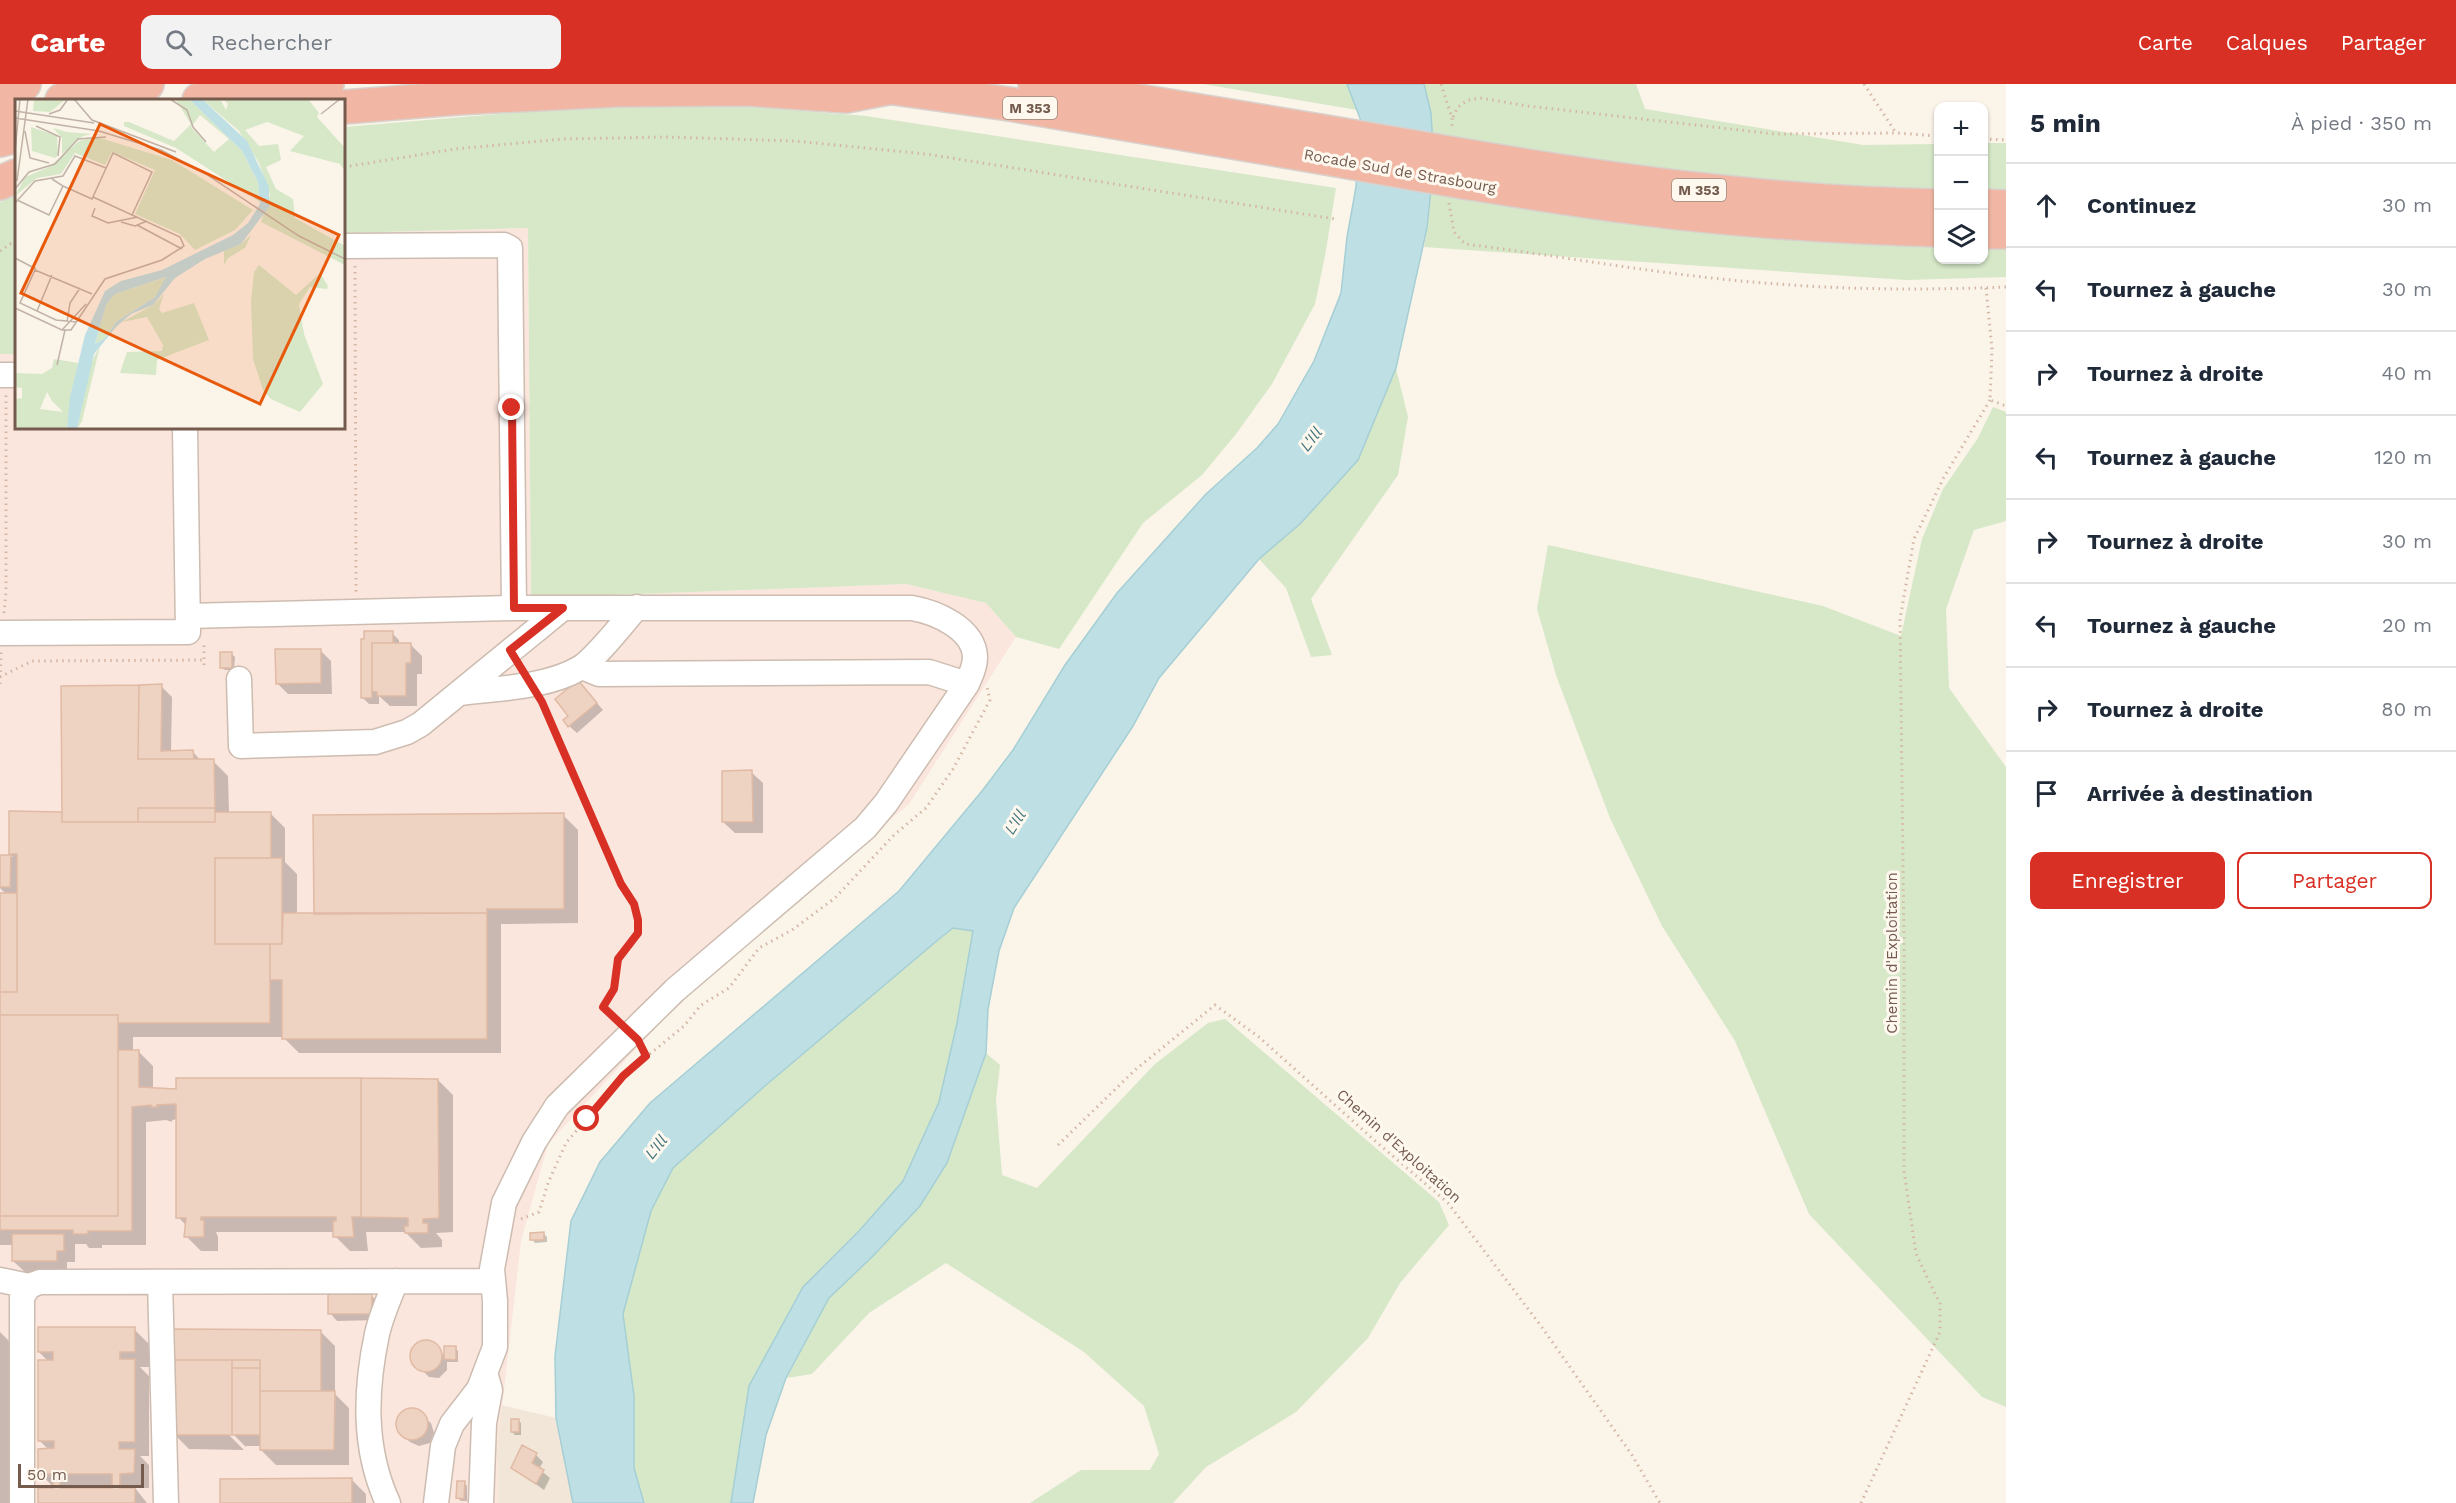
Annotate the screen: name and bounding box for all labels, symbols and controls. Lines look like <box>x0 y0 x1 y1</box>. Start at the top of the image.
search box <box>141 15 561 69</box>
text: Carte <box>30 26 105 59</box>
icon: search <box>162 26 195 59</box>
text: Rechercher <box>210 30 332 55</box>
text: Carte <box>2138 30 2193 55</box>
text: Calques <box>2226 30 2308 55</box>
text: Partager <box>2341 30 2426 55</box>
road number: M 353 <box>1003 97 1057 119</box>
inset map <box>15 99 345 429</box>
map controls <box>1934 102 1988 264</box>
button: + <box>1934 102 1988 156</box>
text: 5 min <box>2030 108 2101 138</box>
text: À pied · 350 m <box>2291 111 2432 135</box>
street label: Rocade Sud de Strasbourg <box>1302 145 1498 197</box>
button: − <box>1934 156 1988 210</box>
road number: M 353 <box>1672 179 1726 201</box>
icon: ahead <box>2030 189 2063 222</box>
text: Continuez <box>2087 193 2196 218</box>
text: 30 m <box>2382 193 2432 217</box>
button: layers <box>1934 210 1988 264</box>
icon: left <box>2030 273 2063 306</box>
text: Tournez à gauche <box>2087 277 2276 302</box>
text: 30 m <box>2382 277 2432 301</box>
icon: right <box>2030 357 2063 390</box>
text: Tournez à droite <box>2087 361 2264 386</box>
text: 40 m <box>2381 361 2432 385</box>
route end <box>498 394 524 420</box>
water label: L'Ill <box>1296 423 1326 455</box>
icon: left <box>2030 441 2063 474</box>
text: Tournez à gauche <box>2087 445 2276 470</box>
text: 120 m <box>2374 445 2432 469</box>
icon: right <box>2030 525 2063 558</box>
text: Tournez à droite <box>2087 529 2264 554</box>
text: 30 m <box>2382 529 2432 553</box>
icon: left <box>2030 609 2063 642</box>
text: Tournez à gauche <box>2087 613 2276 638</box>
text: 20 m <box>2382 613 2432 637</box>
icon: right <box>2030 693 2063 726</box>
text: Tournez à droite <box>2087 697 2264 722</box>
text: 80 m <box>2381 697 2432 721</box>
icon: arrive <box>2030 777 2063 810</box>
text: Arrivée à destination <box>2087 781 2313 806</box>
water label: L'Ill <box>1000 806 1030 838</box>
button: Enregistrer <box>2030 852 2225 909</box>
button: Partager <box>2237 852 2432 909</box>
street label: Chemin d'Exploitation <box>1883 872 1901 1034</box>
street label: Chemin d'Exploitation <box>1333 1085 1465 1207</box>
route start <box>573 1105 599 1131</box>
water label: L'Ill <box>641 1131 672 1163</box>
scale bar <box>18 1461 144 1488</box>
text: 50 m <box>27 1465 67 1484</box>

